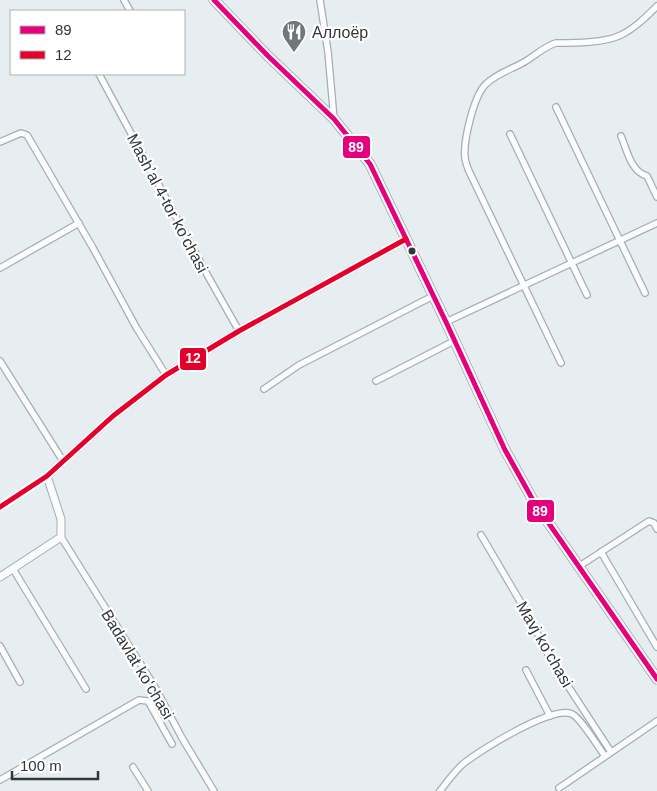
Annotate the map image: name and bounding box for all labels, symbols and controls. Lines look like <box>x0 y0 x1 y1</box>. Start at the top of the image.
legend <box>10 10 185 75</box>
restaurant icon: Аллоёр <box>281 19 307 53</box>
text: 89 <box>55 21 72 38</box>
place label: Аллоёр <box>312 24 368 41</box>
text: 12 <box>55 46 72 63</box>
street label: Mashʼal 4-tor koʼchasi <box>124 131 211 276</box>
line badge: 89 <box>342 135 371 159</box>
text: 89 <box>348 139 364 155</box>
unlabelled marker <box>407 246 417 256</box>
line badge: 12 <box>179 347 207 371</box>
text: 12 <box>185 350 201 366</box>
line badge: 89 <box>526 499 555 523</box>
text: 89 <box>532 503 548 519</box>
street label: Mavj koʻchasi <box>513 598 576 690</box>
street label: Badavlat koʻchasi <box>98 607 177 722</box>
scale bar <box>12 748 99 780</box>
text: 100 m <box>20 757 62 774</box>

